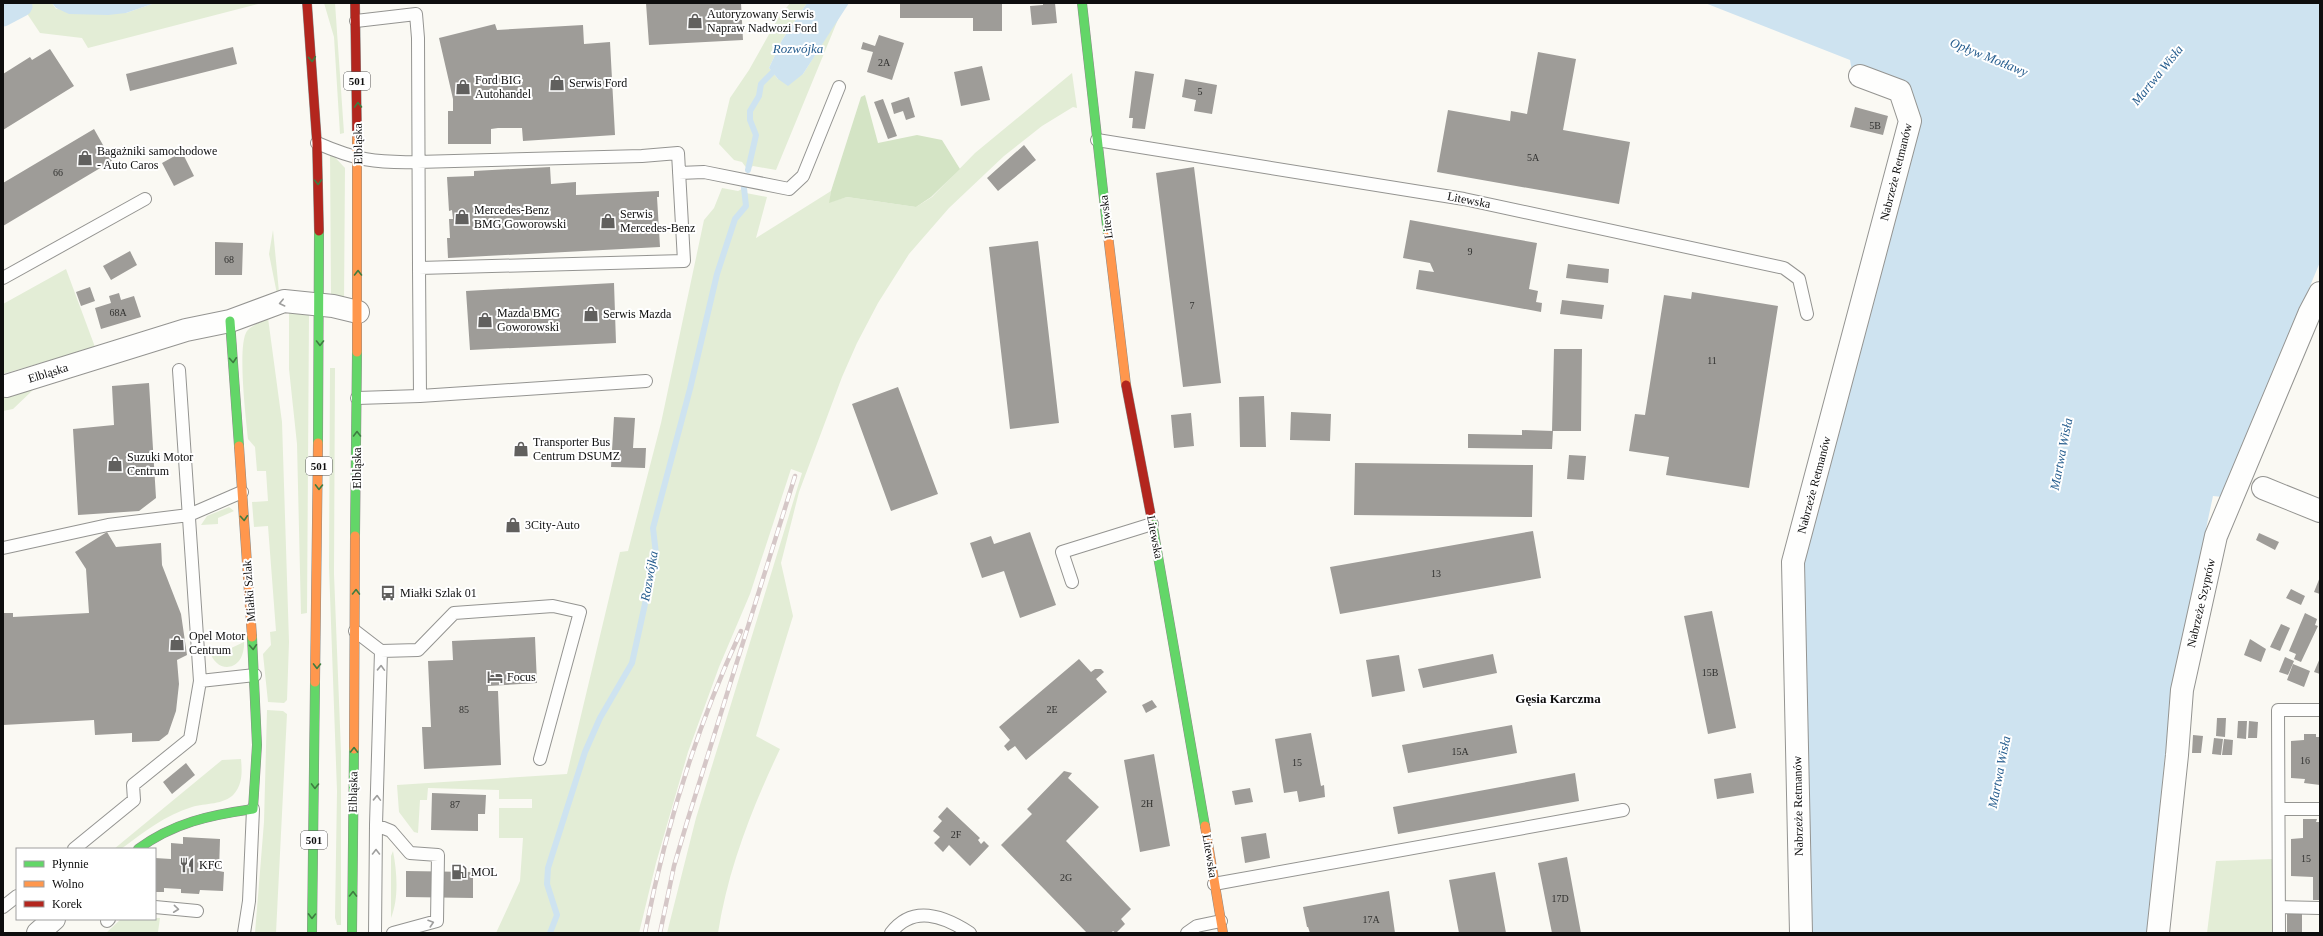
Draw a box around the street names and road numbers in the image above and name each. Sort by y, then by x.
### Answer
road number: 501 [344,72,370,90]
street label: Nabrzeże Retmanów [1877,121,1915,222]
street label: Elbląska [351,123,365,165]
street label: Litewska [1446,189,1493,211]
street label: Litewska [1096,194,1116,240]
street label: Elbląska [26,360,70,386]
street label: Nabrzeże Retmanów [1794,434,1834,535]
street label: Elbląska [350,447,364,489]
road number: 501 [306,457,332,475]
street label: Litewska [1144,514,1166,561]
street label: Nabrzeże Szyprów [2184,557,2218,649]
street label: Miałki Szlak [240,560,258,622]
street label: Nabrzeże Retmanów [1790,755,1806,856]
street label: Elbląska [346,771,360,813]
road number: 501 [301,831,327,849]
street label: Litewska [1200,833,1220,879]

